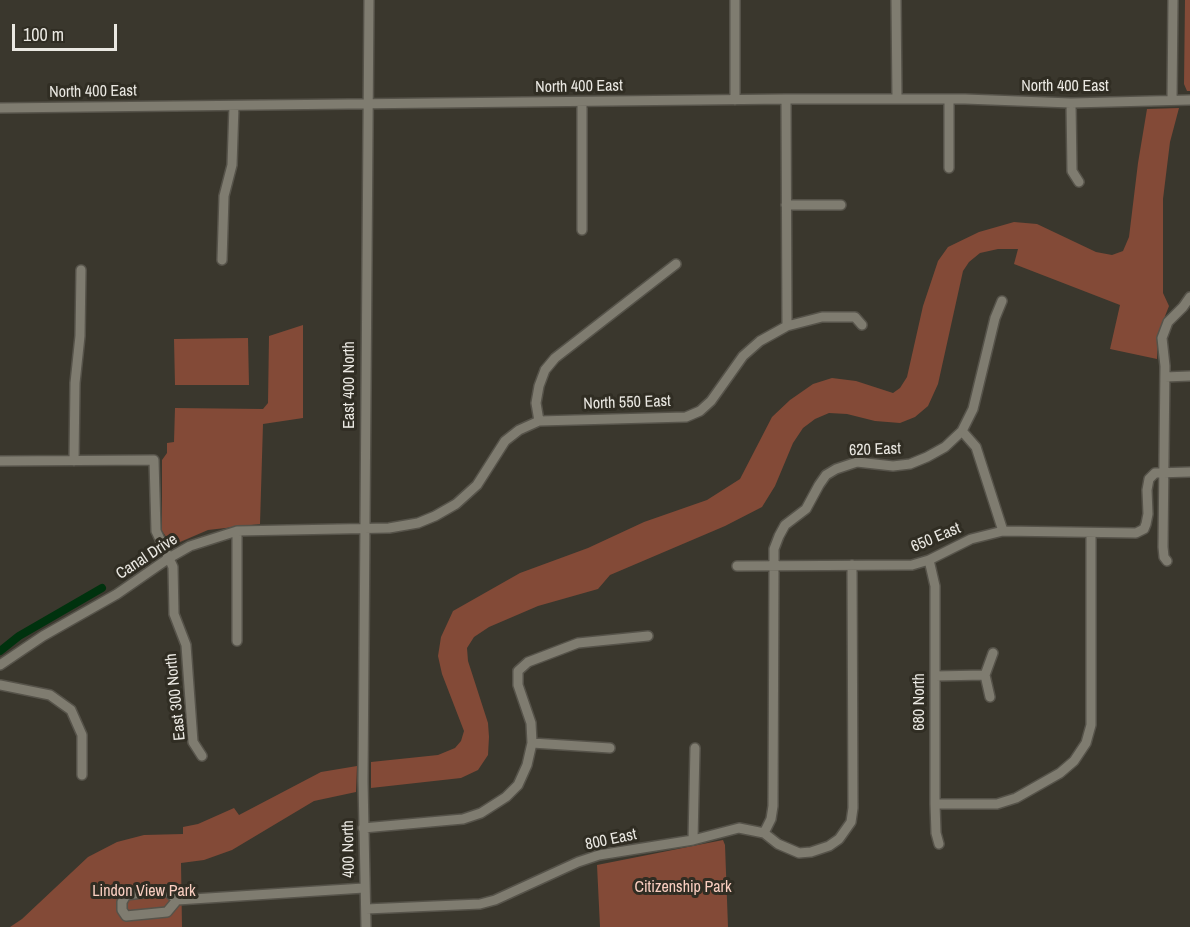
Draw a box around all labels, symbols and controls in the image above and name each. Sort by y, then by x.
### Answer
scale bar [15,12,120,50]
text: 100 m [23,22,64,47]
street label: North 400 East [535,77,623,97]
street label: North 400 East [1021,77,1109,97]
street label: North 400 East [49,82,137,102]
street label: East 400 North [340,341,360,429]
street label: North 550 East [583,392,671,414]
street label: 620 East [849,440,901,460]
street label: 650 East [908,519,964,557]
street label: Canal Drive [113,530,181,584]
street label: East 300 North [162,652,190,742]
street label: 680 North [910,673,930,731]
street label: 400 North [339,820,359,878]
street label: 800 East [584,825,638,855]
park label: Citizenship Park [635,878,731,898]
park label: Lindon View Park [92,882,196,902]

